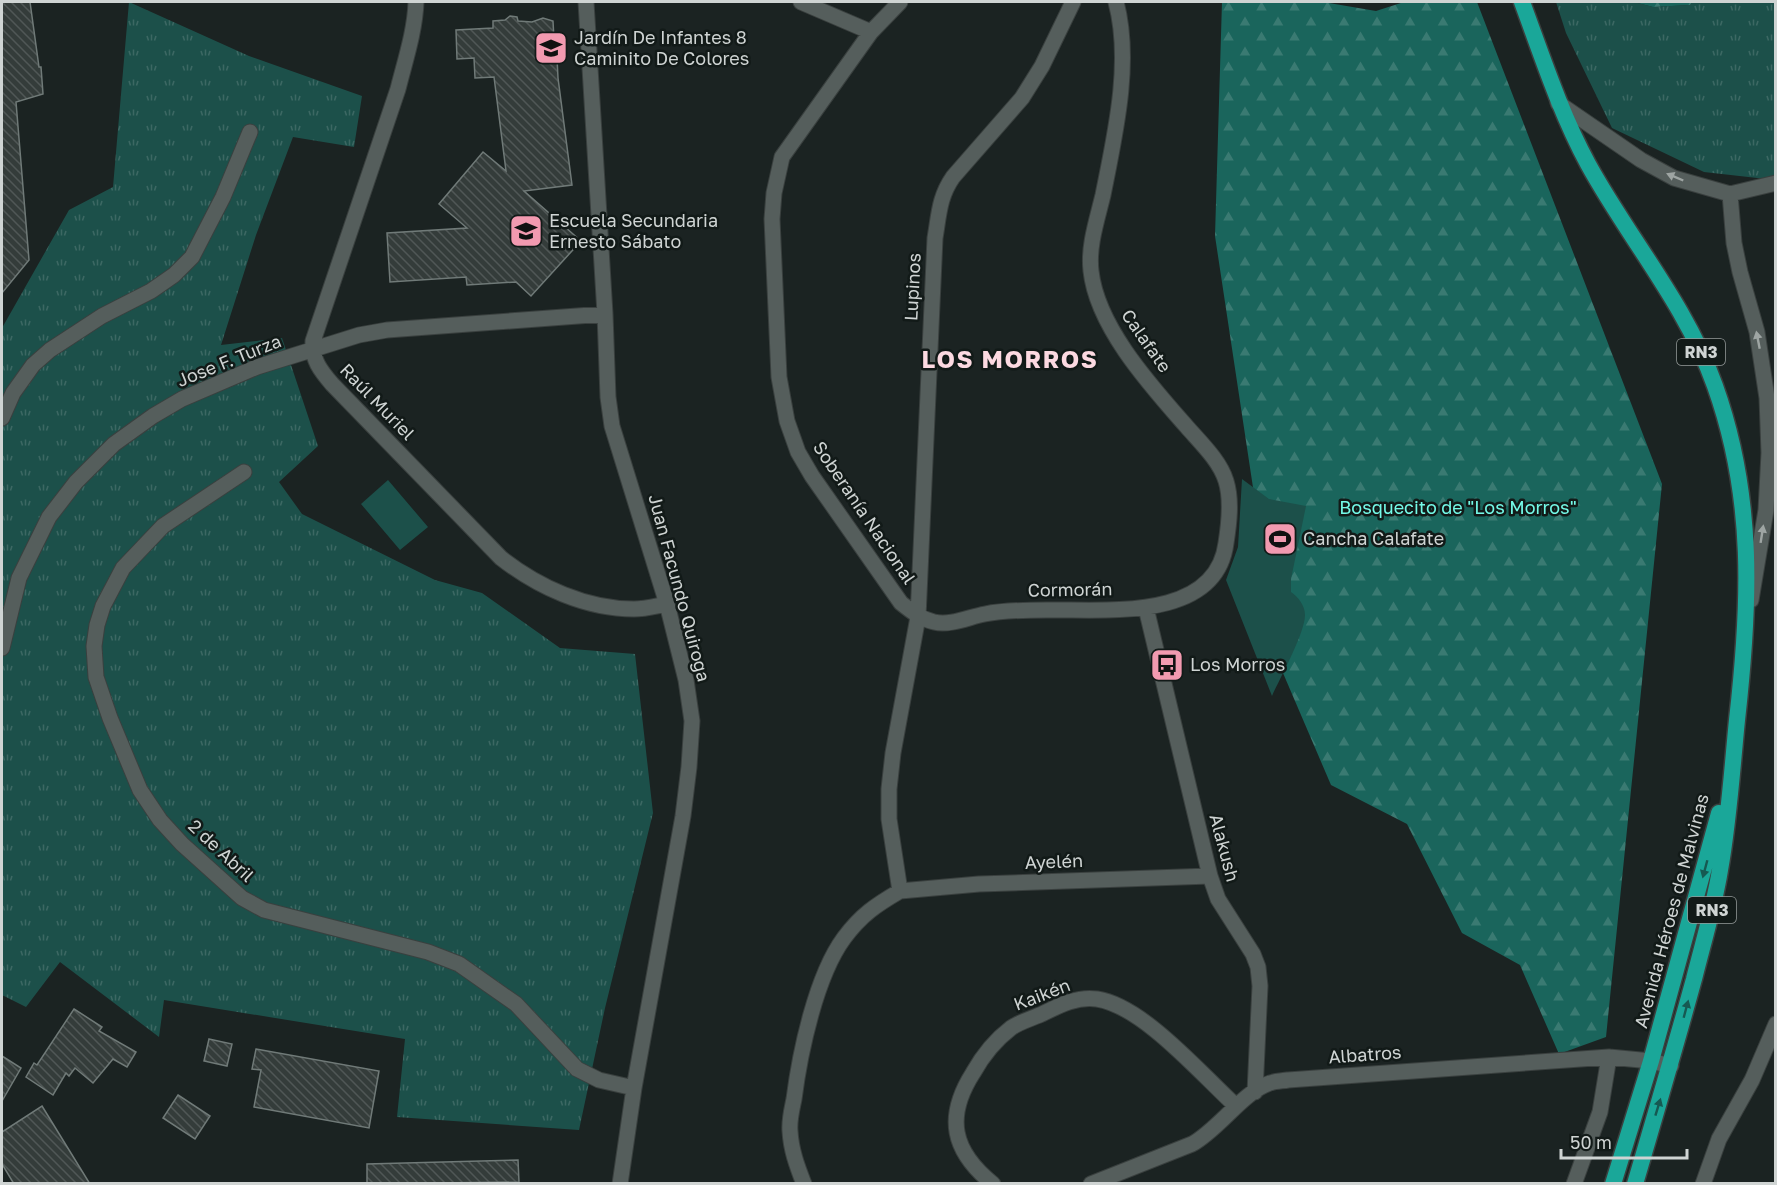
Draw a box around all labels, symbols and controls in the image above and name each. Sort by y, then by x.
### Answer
place label: Jardín De Infantes 8 Caminito De Colores [574,26,749,69]
school or university icon: Jardín De Infantes 8 Caminito De Colores [533,30,569,66]
one-way arrow [1665,172,1683,182]
place label: Escuela Secundaria Ernesto Sábato [549,209,718,252]
school or university icon: Escuela Secundaria Ernesto Sábato [508,213,544,249]
street label: Lupinos [899,252,925,322]
street label: Calafate [1117,305,1177,376]
street label: Jose F. Turza [173,329,284,391]
one-way arrow [1753,331,1762,350]
road number: RN3 [1677,339,1725,365]
district label: LOS MORROS [922,344,1098,373]
street label: Raúl Muriel [336,358,420,444]
street label: Soberanía Nacional [809,437,921,588]
street label: Juan Facundo Quiroga [644,492,716,684]
park label: Bosquecito de "Los Morros" [1339,496,1577,518]
sports icon: Cancha Calafate [1262,521,1298,557]
one-way arrow [1758,524,1767,543]
place label: Cancha Calafate [1303,527,1444,549]
street label: Cormorán [1027,577,1113,601]
bus stop icon: Los Morros [1149,647,1185,683]
place label: Los Morros [1190,653,1285,675]
street label: Avenida Héroes de Malvinas [1629,791,1713,1030]
street label: Alakush [1205,811,1245,884]
street label: 2 de Abril [184,814,259,886]
street label: Ayelén [1024,849,1083,873]
one-way arrow [1699,860,1709,878]
road number: RN3 [1688,897,1736,923]
street label: Kaikén [1010,973,1073,1015]
one-way arrow [1681,1000,1691,1019]
street label: Albatros [1328,1040,1402,1068]
one-way arrow [1654,1098,1663,1116]
scale bar [1561,1122,1687,1160]
text: 50 m [1570,1131,1612,1153]

